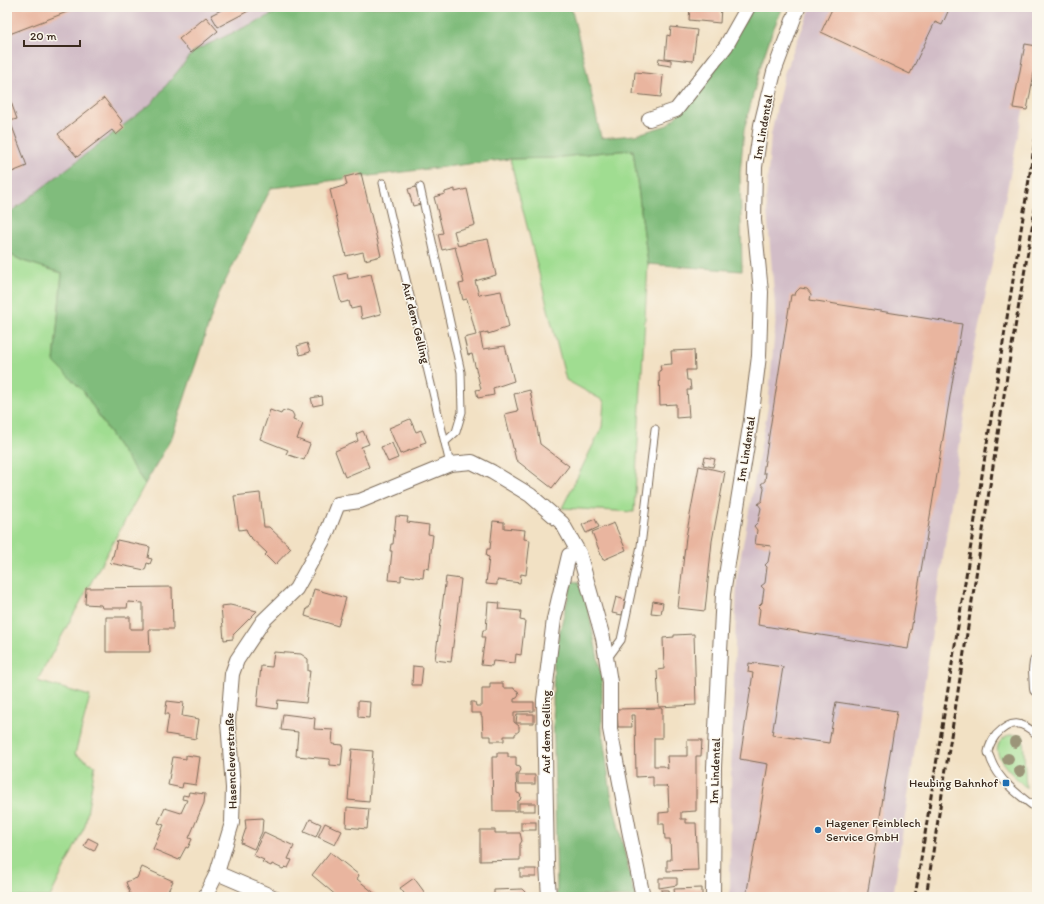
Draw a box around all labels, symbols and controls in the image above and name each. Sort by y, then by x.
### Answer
scale bar [24,22,80,48]
text: 20 m [30,29,57,43]
street label: Im Lindental [750,93,776,161]
street label: Auf dem Gelling [399,281,433,366]
street label: Im Lindental [734,415,758,483]
street label: Auf dem Gelling [539,690,553,774]
street label: Hasencleverstraße [222,712,240,809]
street label: Im Lindental [707,737,723,804]
place label: Heubing Bahnhof [909,776,998,790]
marker: Heubing Bahnhof [1001,778,1011,788]
place label: Hagener Feinblech Service GmbH [826,816,921,844]
marker: Hagener Feinblech Service GmbH [813,825,823,835]

